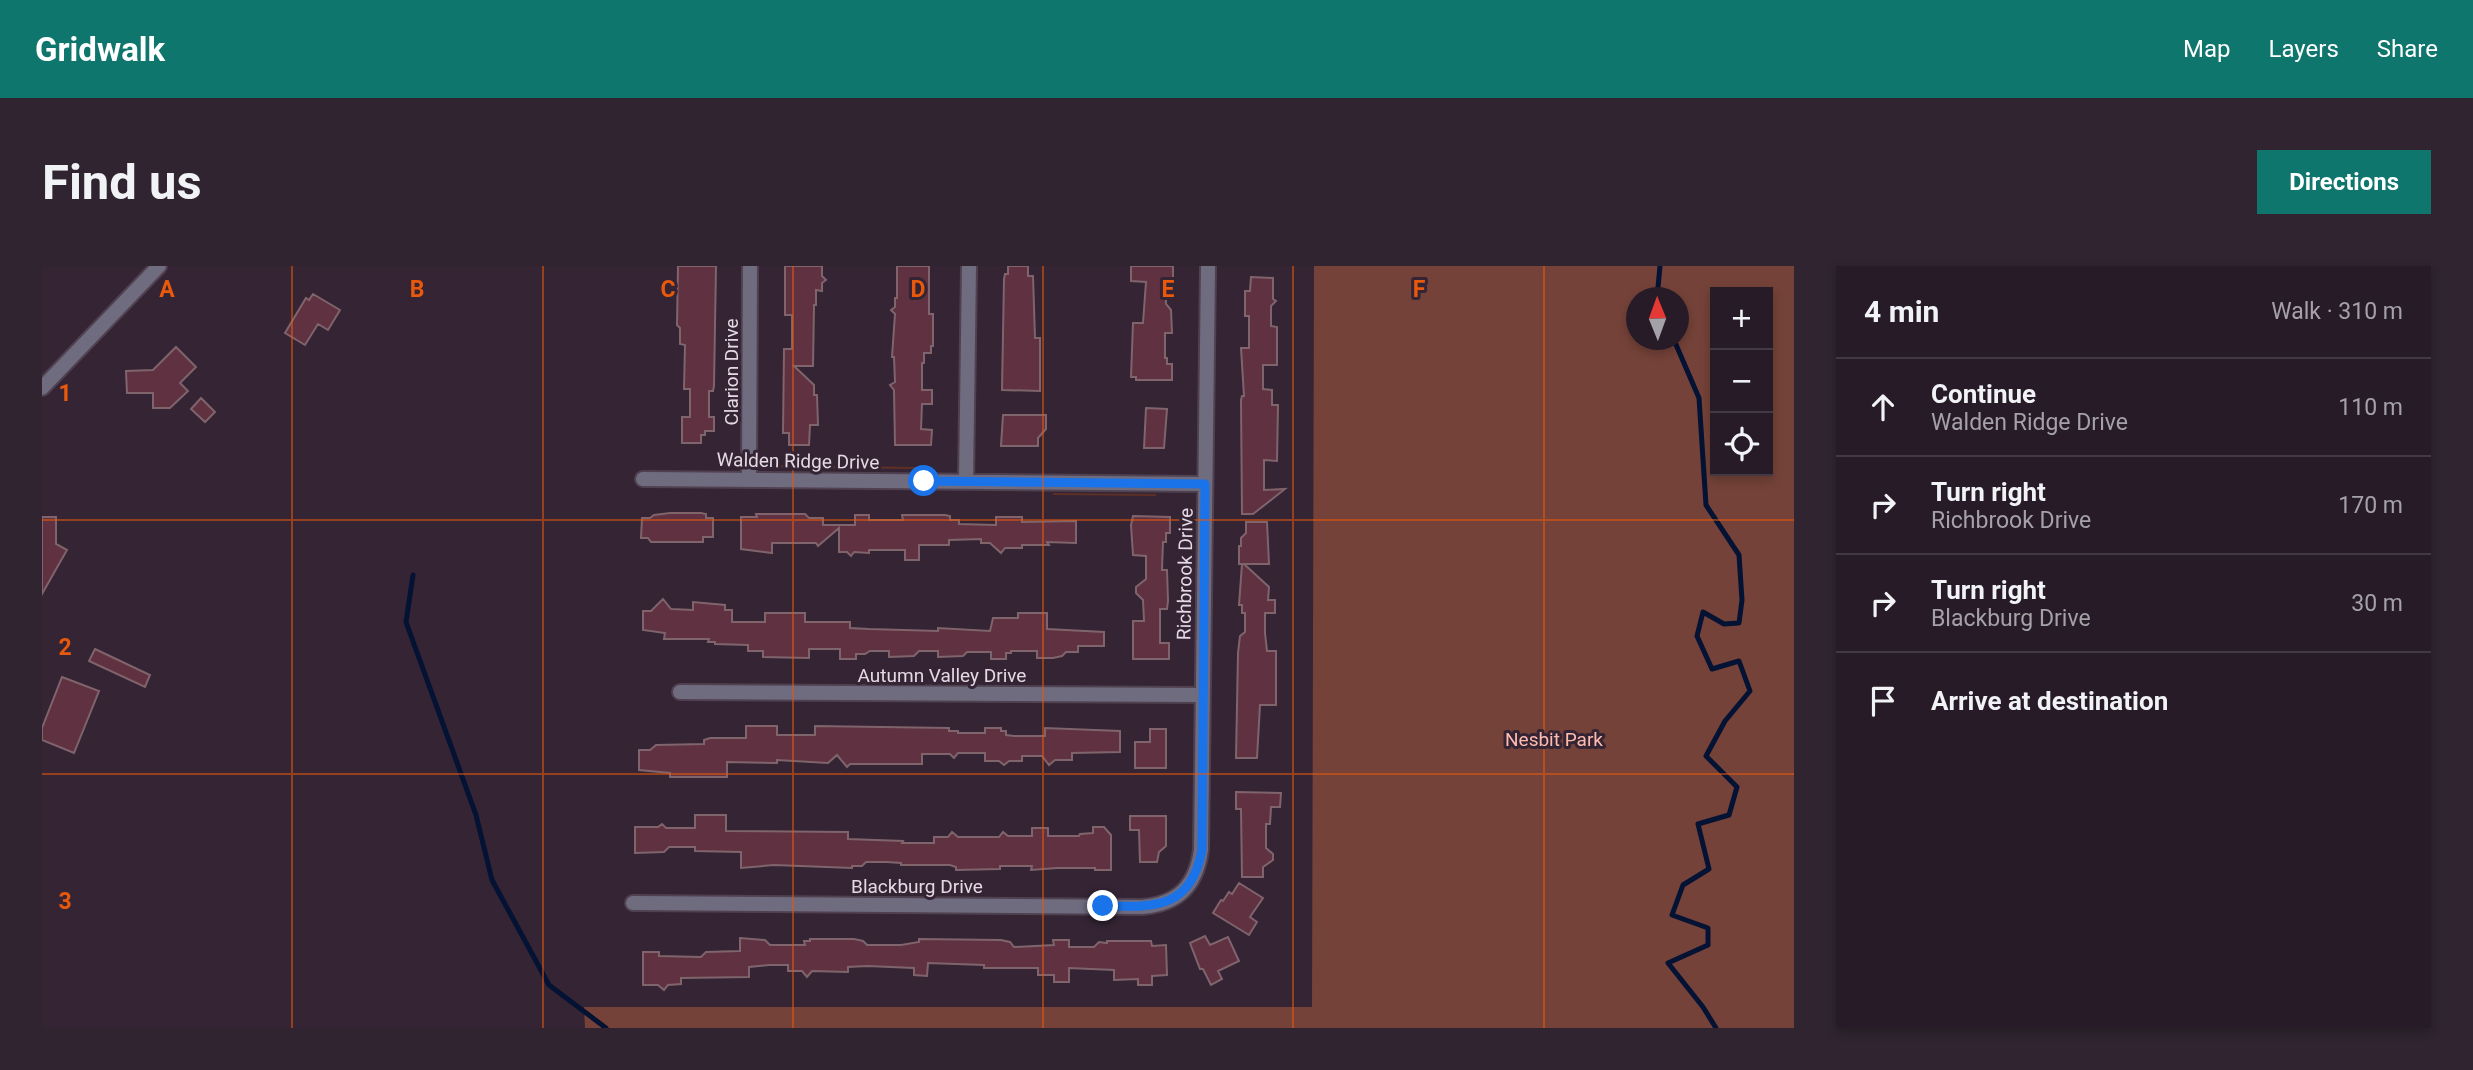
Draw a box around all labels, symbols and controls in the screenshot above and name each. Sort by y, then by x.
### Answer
text: Gridwalk [35,30,165,69]
text: Map [2183,35,2231,63]
text: Layers [2269,35,2339,63]
text: Share [2377,35,2438,63]
button: Directions [2257,150,2431,214]
text: Find us [42,154,202,211]
text: A [159,276,175,303]
text: B [410,276,424,303]
text: C [660,276,676,303]
text: D [911,276,925,303]
text: E [1162,276,1175,303]
text: F [1413,276,1426,303]
north arrow [1626,287,1689,350]
map controls [1710,287,1773,476]
button: + [1710,287,1773,350]
text: 4 min [1864,294,1939,329]
text: Walk · 310 m [2271,298,2403,325]
street label: Clarion Drive [720,318,743,426]
button: − [1710,350,1773,413]
text: Continue [1931,379,2036,409]
text: 1 [58,380,72,407]
icon: ahead [1864,388,1902,426]
text: 110 m [2338,394,2403,421]
text: Walden Ridge Drive [1931,409,2128,436]
button: locate [1710,413,1773,476]
street label: Walden Ridge Drive [716,448,880,474]
route start [908,465,939,496]
text: Turn right [1931,477,2046,507]
icon: right [1864,486,1902,524]
text: 170 m [2338,492,2403,519]
text: Richbrook Drive [1931,507,2091,534]
street label: Richbrook Drive [1172,508,1198,640]
text: Turn right [1931,575,2046,605]
icon: right [1864,584,1902,622]
text: 30 m [2351,590,2403,617]
text: Blackburg Drive [1931,605,2091,632]
text: 2 [58,634,72,661]
street label: Autumn Valley Drive [858,664,1026,687]
icon: arrive [1864,682,1902,720]
text: Arrive at destination [1931,686,2168,716]
park label: Nesbit Park [1505,728,1603,751]
street label: Blackburg Drive [851,875,983,898]
text: 3 [58,888,72,915]
route end [1087,890,1118,921]

